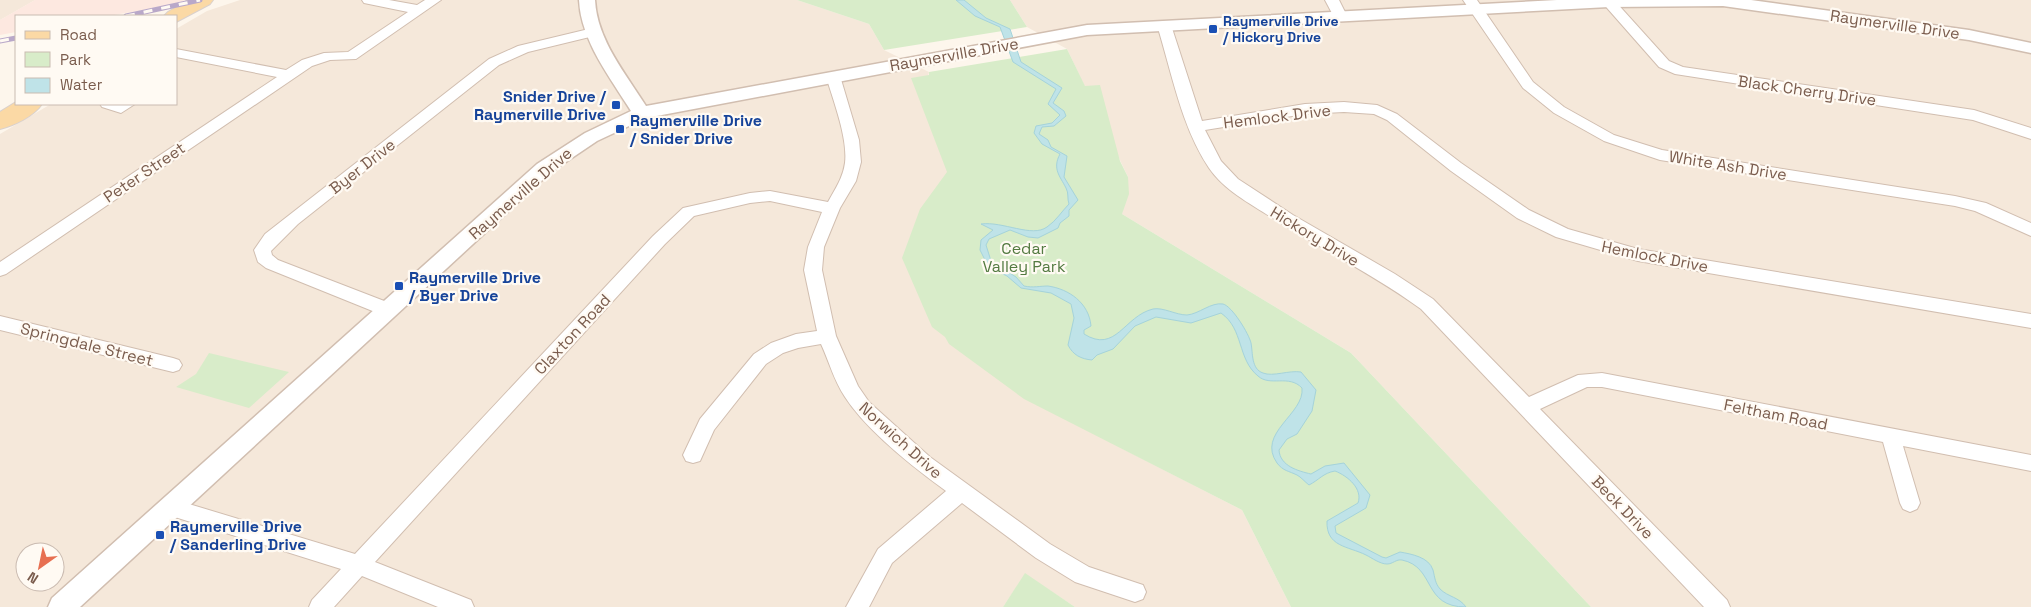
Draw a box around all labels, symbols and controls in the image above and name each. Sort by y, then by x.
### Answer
street label: Raymerville Drive [1829,5,1961,44]
place label: Raymerville Drive / Hickory Drive [1222,12,1339,46]
legend [15,15,178,105]
marker: Raymerville Drive / Hickory Drive [1207,23,1219,35]
text: Road [60,25,97,44]
street label: Raymerville Drive [888,33,1020,76]
text: Park [60,50,91,69]
street label: Black Cherry Drive [1736,70,1878,111]
text: Water [60,75,103,94]
place label: Snider Drive / Raymerville Drive [474,86,607,125]
marker: Snider Drive / Raymerville Drive [610,99,622,111]
street label: Hemlock Drive [1222,99,1332,134]
place label: Raymerville Drive / Snider Drive [629,110,762,149]
marker: Raymerville Drive / Snider Drive [614,123,626,135]
street label: Byer Drive [325,134,400,199]
street label: Peter Street [99,137,189,207]
street label: Raymerville Drive [464,143,576,244]
street label: White Ash Drive [1668,146,1788,185]
street label: Hickory Drive [1266,202,1363,271]
street label: Hemlock Drive [1600,236,1710,277]
park label: Cedar Valley Park [982,238,1066,277]
place label: Raymerville Drive / Byer Drive [408,267,541,306]
marker: Raymerville Drive / Byer Drive [393,280,405,292]
street label: Claxton Road [530,289,615,379]
street label: Springdale Street [18,318,155,371]
street label: Feltham Road [1722,394,1830,435]
street label: Norwich Drive [855,397,947,483]
street label: Beck Drive [1587,471,1658,544]
place label: Raymerville Drive / Sanderling Drive [169,516,307,555]
marker: Raymerville Drive / Sanderling Drive [154,529,166,541]
north arrow [15,542,65,592]
text: N [24,568,42,588]

